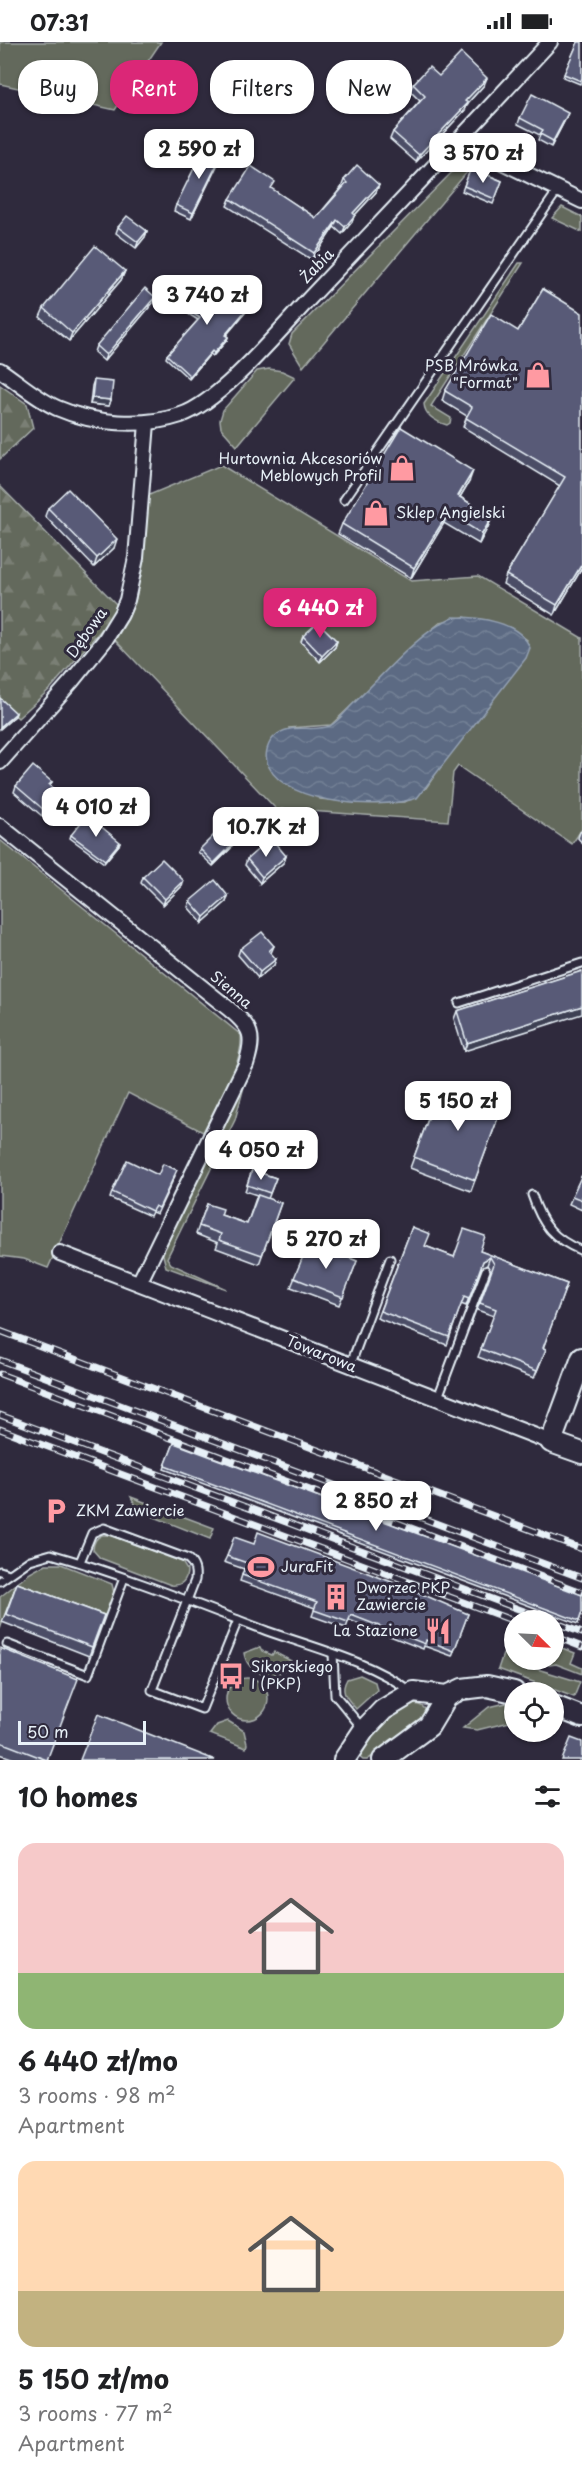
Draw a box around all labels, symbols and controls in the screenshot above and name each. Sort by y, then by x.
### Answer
text: 07:31 [30,5,89,38]
chip: Buy [18,60,98,114]
chip: Rent [110,60,198,114]
chip: Filters [210,60,314,114]
chip: New [326,60,412,114]
pin: 2 590 zł [137,129,261,180]
text: 2 590 zł [158,133,240,163]
pin: 3 570 zł [421,133,545,184]
text: 3 570 zł [443,137,523,167]
street label: Żabia [293,242,339,288]
pin: 3 740 zł [145,275,269,326]
text: 3 740 zł [166,279,248,309]
place label: PSB Mrówka "Format" [425,353,519,393]
shop icon: PSB Mrówka "Format" [523,360,553,390]
place label: Hurtownia Akcesoriów Meblowych Profil [219,446,382,486]
shop icon: Hurtownia Akcesoriów Meblowych Profil [387,453,417,483]
shop icon: Sklep Angielski [361,498,391,528]
place label: Sklep Angielski [396,500,505,523]
pin: 6 440 zł [258,588,382,639]
text: 6 440 zł [277,592,363,622]
street label: Dębowa [60,602,112,662]
pin: 4 010 zł [34,787,158,838]
text: 4 010 zł [56,791,136,821]
pin: 10.7K zł [204,807,328,858]
text: 10.7K zł [227,811,305,841]
street label: Sienna [206,964,258,1014]
pin: 5 150 zł [396,1081,520,1132]
text: 5 150 zł [419,1085,497,1115]
pin: 4 050 zł [199,1130,323,1181]
text: 4 050 zł [219,1134,303,1164]
pin: 5 270 zł [264,1219,388,1270]
text: 5 270 zł [286,1223,366,1253]
street label: Towarowa [283,1328,361,1378]
pin: 2 850 zł [314,1481,438,1532]
text: 2 850 zł [335,1485,417,1515]
parking icon: ZKM Zawiercie [41,1496,71,1526]
place label: ZKM Zawiercie [76,1498,185,1521]
sports icon: JuraFit [246,1552,276,1582]
place label: JuraFit [281,1554,333,1577]
place label: Dworzec PKP Zawiercie [356,1575,451,1615]
building icon: Dworzec PKP Zawiercie [321,1582,351,1612]
north arrow [504,1610,564,1670]
map controls [504,1610,564,1742]
restaurant icon: La Stazione [423,1616,453,1646]
place label: La Stazione [333,1618,418,1641]
place label: Sikorskiego I (PKP) [251,1654,333,1694]
bus stop icon: Sikorskiego I (PKP) [216,1661,246,1691]
button: locate [504,1682,564,1742]
scale bar [18,1718,146,1746]
text: 50 m [27,1719,68,1743]
text: 10 homes [18,1777,138,1816]
icon: filters [531,1780,564,1813]
icon: home [237,1882,345,1990]
text: 6 440 zł/mo [18,2041,178,2080]
text: 3 rooms · 98 m² [18,2080,176,2110]
text: Apartment [18,2110,125,2140]
icon: home [237,2200,345,2308]
text: 5 150 zł/mo [18,2359,169,2398]
text: 3 rooms · 77 m² [18,2398,173,2428]
text: Apartment [18,2428,125,2458]

